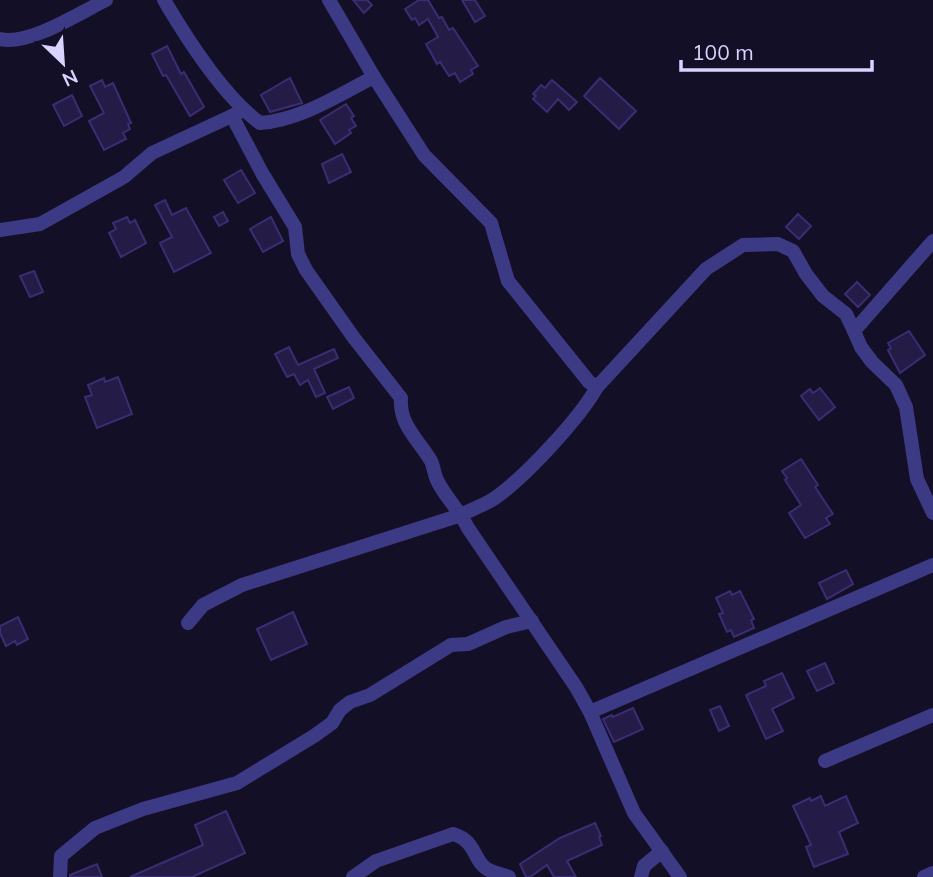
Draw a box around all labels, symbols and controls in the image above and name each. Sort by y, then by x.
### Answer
north arrow [28,28,98,98]
scale bar [681,28,872,72]
text: 100 m [692,39,754,65]
text: N [59,64,82,92]

